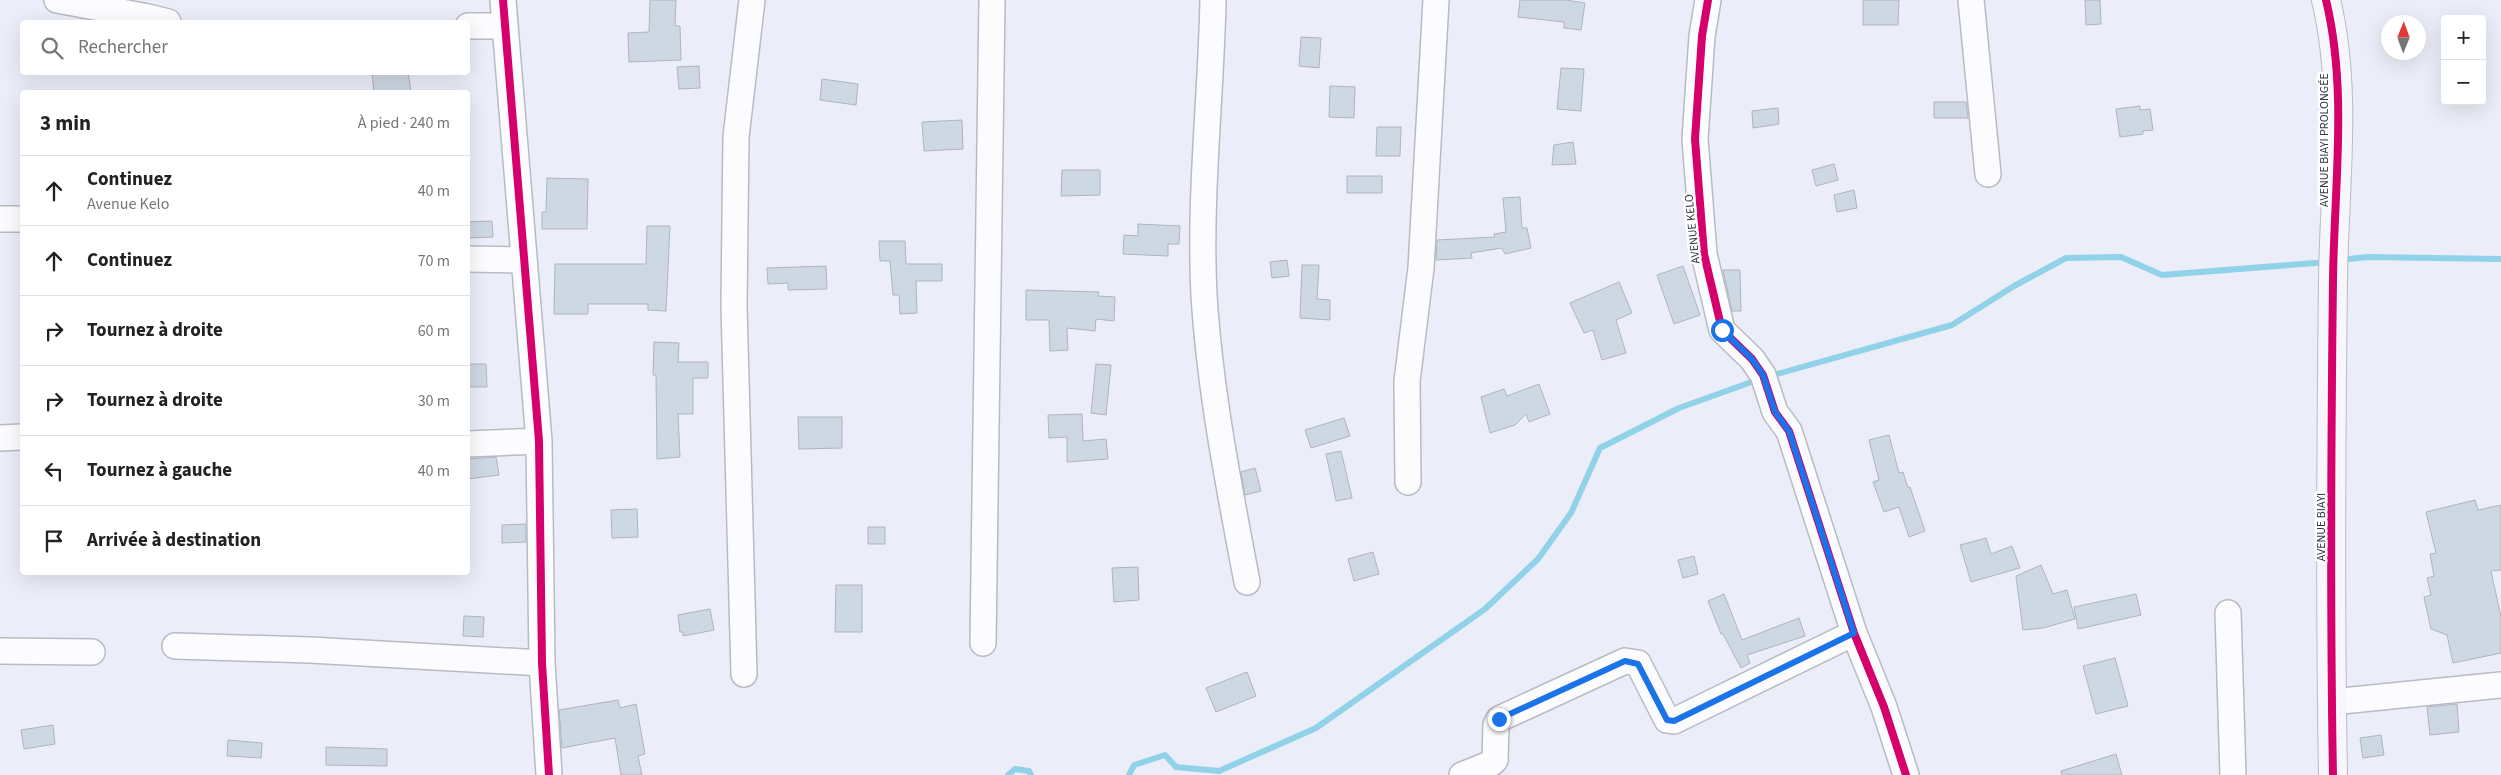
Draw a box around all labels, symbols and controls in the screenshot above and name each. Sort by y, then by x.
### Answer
north arrow [2381,15,2426,60]
map controls [2441,15,2486,105]
button: + [2441,15,2486,60]
search box [20,20,470,75]
icon: search [38,34,66,62]
text: Rechercher [78,34,168,61]
button: − [2441,60,2486,105]
street label: AVENUE BIAYI PROLONGÉE [2316,73,2333,207]
text: 3 min [40,108,91,138]
text: À pied · 240 m [358,112,450,134]
text: Continuez [87,166,172,193]
icon: ahead [40,177,68,205]
text: 40 m [418,180,450,202]
text: Avenue Kelo [87,193,169,215]
street label: AVENUE KELO [1680,193,1705,265]
icon: ahead [40,247,68,275]
text: Continuez [87,247,172,274]
text: 70 m [418,250,450,272]
icon: right [40,317,68,345]
text: Tournez à droite [87,317,223,344]
route start [1711,319,1734,342]
text: 60 m [418,320,450,342]
icon: right [40,387,68,415]
text: Tournez à droite [87,387,223,414]
text: 30 m [418,390,450,412]
icon: left [40,457,68,485]
text: Tournez à gauche [87,457,232,484]
text: 40 m [418,460,450,482]
street label: AVENUE BIAYI [2313,493,2330,561]
icon: arrive [40,527,68,555]
text: Arrivée à destination [87,527,261,554]
route end [1488,708,1511,731]

